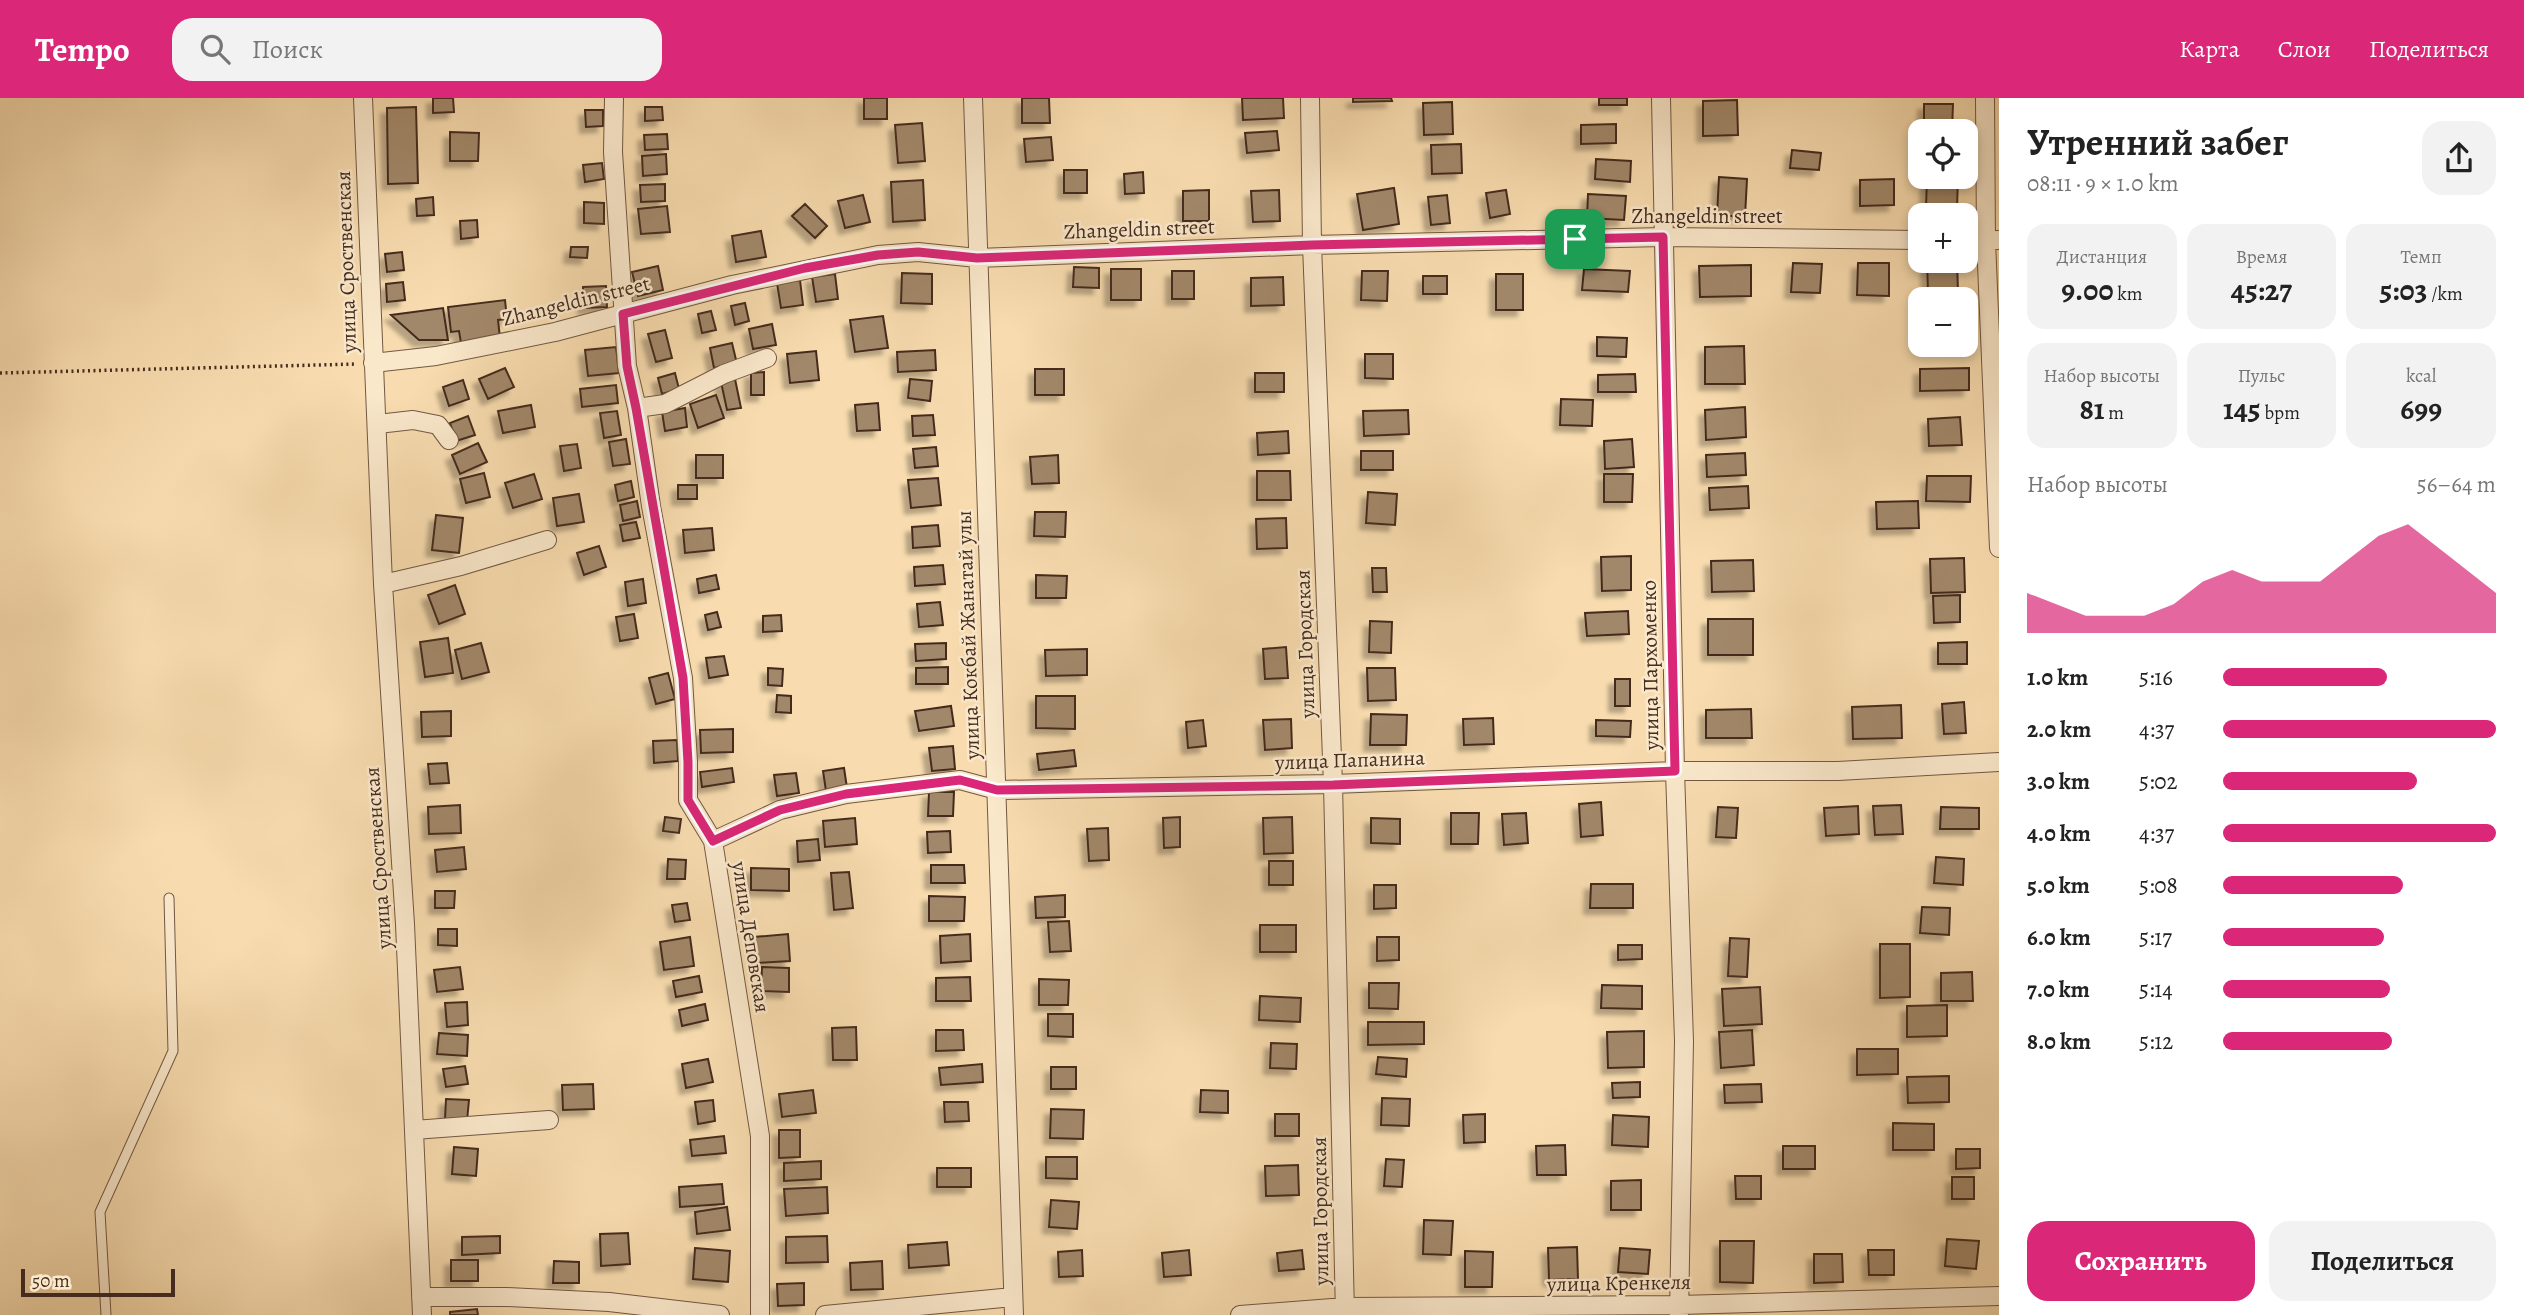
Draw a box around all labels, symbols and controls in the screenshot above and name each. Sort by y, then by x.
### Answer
search box [172,18,662,81]
text: Tempo [35,27,130,72]
icon: search [196,30,234,68]
text: Поиск [252,32,323,67]
text: Карта [2179,33,2240,65]
text: Слои [2278,33,2331,65]
text: Поделиться [2369,33,2489,65]
text: Утренний забег [2027,116,2288,168]
map controls [1908,119,1978,357]
button: locate [1908,119,1978,189]
button: share [2422,121,2496,195]
text: 08:11 · 9 × 1.0 km [2027,168,2179,199]
street label: улица Сроственская [329,170,363,355]
street label: Zhangeldin street [1631,202,1783,230]
button: + [1908,203,1978,273]
pin [1545,209,1605,269]
street label: Zhangeldin street [1063,212,1215,246]
icon: arrive [1556,220,1594,258]
text: Дистанция [2057,244,2147,270]
text: Время [2236,244,2287,270]
text: Темп [2400,244,2442,270]
street label: Zhangeldin street [499,269,653,333]
text: 9.00 [2061,270,2113,310]
text: 45:27 [2231,270,2292,310]
text: 5:03 [2380,270,2428,310]
text: km [2113,281,2143,307]
text: /km [2428,281,2463,307]
button: − [1908,287,1978,357]
text: Набор высоты [2044,363,2160,389]
text: Пульс [2238,363,2285,389]
text: kcal [2406,363,2436,389]
text: 81 [2079,389,2105,429]
text: 145 [2223,389,2261,429]
text: 699 [2400,389,2442,429]
text: m [2105,400,2124,426]
text: bpm [2261,400,2300,426]
text: Набор высоты [2027,469,2168,500]
text: 56–64 m [2417,469,2496,500]
street label: улица Кокбай Жанатай улы [950,510,986,761]
street label: улица Городская [1288,569,1322,720]
street label: улица Пархоменко [1635,580,1665,751]
text: 1.0 km [2027,662,2088,693]
text: 5:16 [2139,662,2173,693]
text: 2.0 km [2027,714,2091,745]
text: 4:37 [2139,714,2174,745]
street label: улица Папанина [1274,743,1426,777]
street label: улица Сроственская [358,766,398,951]
text: 3.0 km [2027,766,2090,797]
text: 5:02 [2139,766,2178,797]
text: 4.0 km [2027,818,2091,849]
text: 4:37 [2139,818,2174,849]
street label: улица Деповская [725,858,777,1015]
text: 5.0 km [2027,870,2090,901]
text: 5:08 [2139,870,2178,901]
text: 6.0 km [2027,922,2091,953]
text: 5:17 [2139,922,2172,953]
text: 7.0 km [2027,974,2090,1005]
text: 5:14 [2139,974,2173,1005]
text: 8.0 km [2027,1026,2091,1057]
text: 5:12 [2139,1026,2173,1057]
street label: улица Городская [1305,1136,1335,1287]
button: Сохранить [2027,1221,2255,1301]
button: Поделиться [2269,1221,2496,1301]
scale bar [21,1266,175,1298]
text: 50 m [32,1268,70,1294]
street label: улица Кренкеля [1546,1268,1691,1298]

